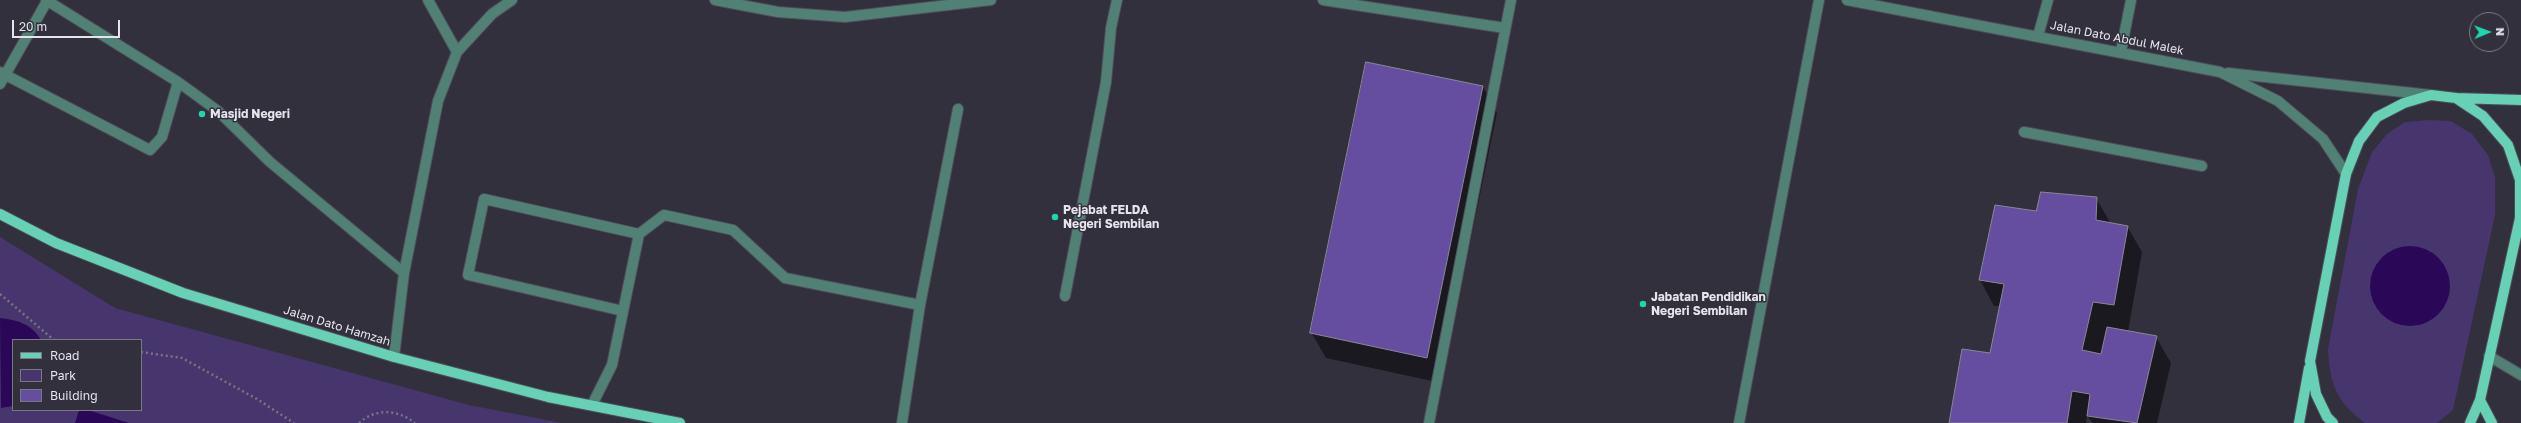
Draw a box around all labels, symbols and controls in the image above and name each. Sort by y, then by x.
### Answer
scale bar [14,12,122,38]
north arrow [2469,12,2509,52]
street label: Jalan Dato Abdul Malek [2049,18,2185,58]
text: 20 m [19,19,47,34]
text: N [2494,27,2507,36]
place label: Masjid Negeri [210,107,290,121]
marker: Masjid Negeri [197,109,207,119]
place label: Pejabat FELDA Negeri Sembilan [1063,203,1159,231]
marker: Pejabat FELDA Negeri Sembilan [1050,212,1060,222]
place label: Jabatan Pendidikan Negeri Sembilan [1651,290,1766,318]
marker: Jabatan Pendidikan Negeri Sembilan [1638,299,1648,309]
street label: Jalan Dato Hamzah [282,303,392,349]
legend [12,339,142,411]
text: Road [50,348,79,363]
text: Park [50,368,76,383]
text: Building [50,388,98,403]

